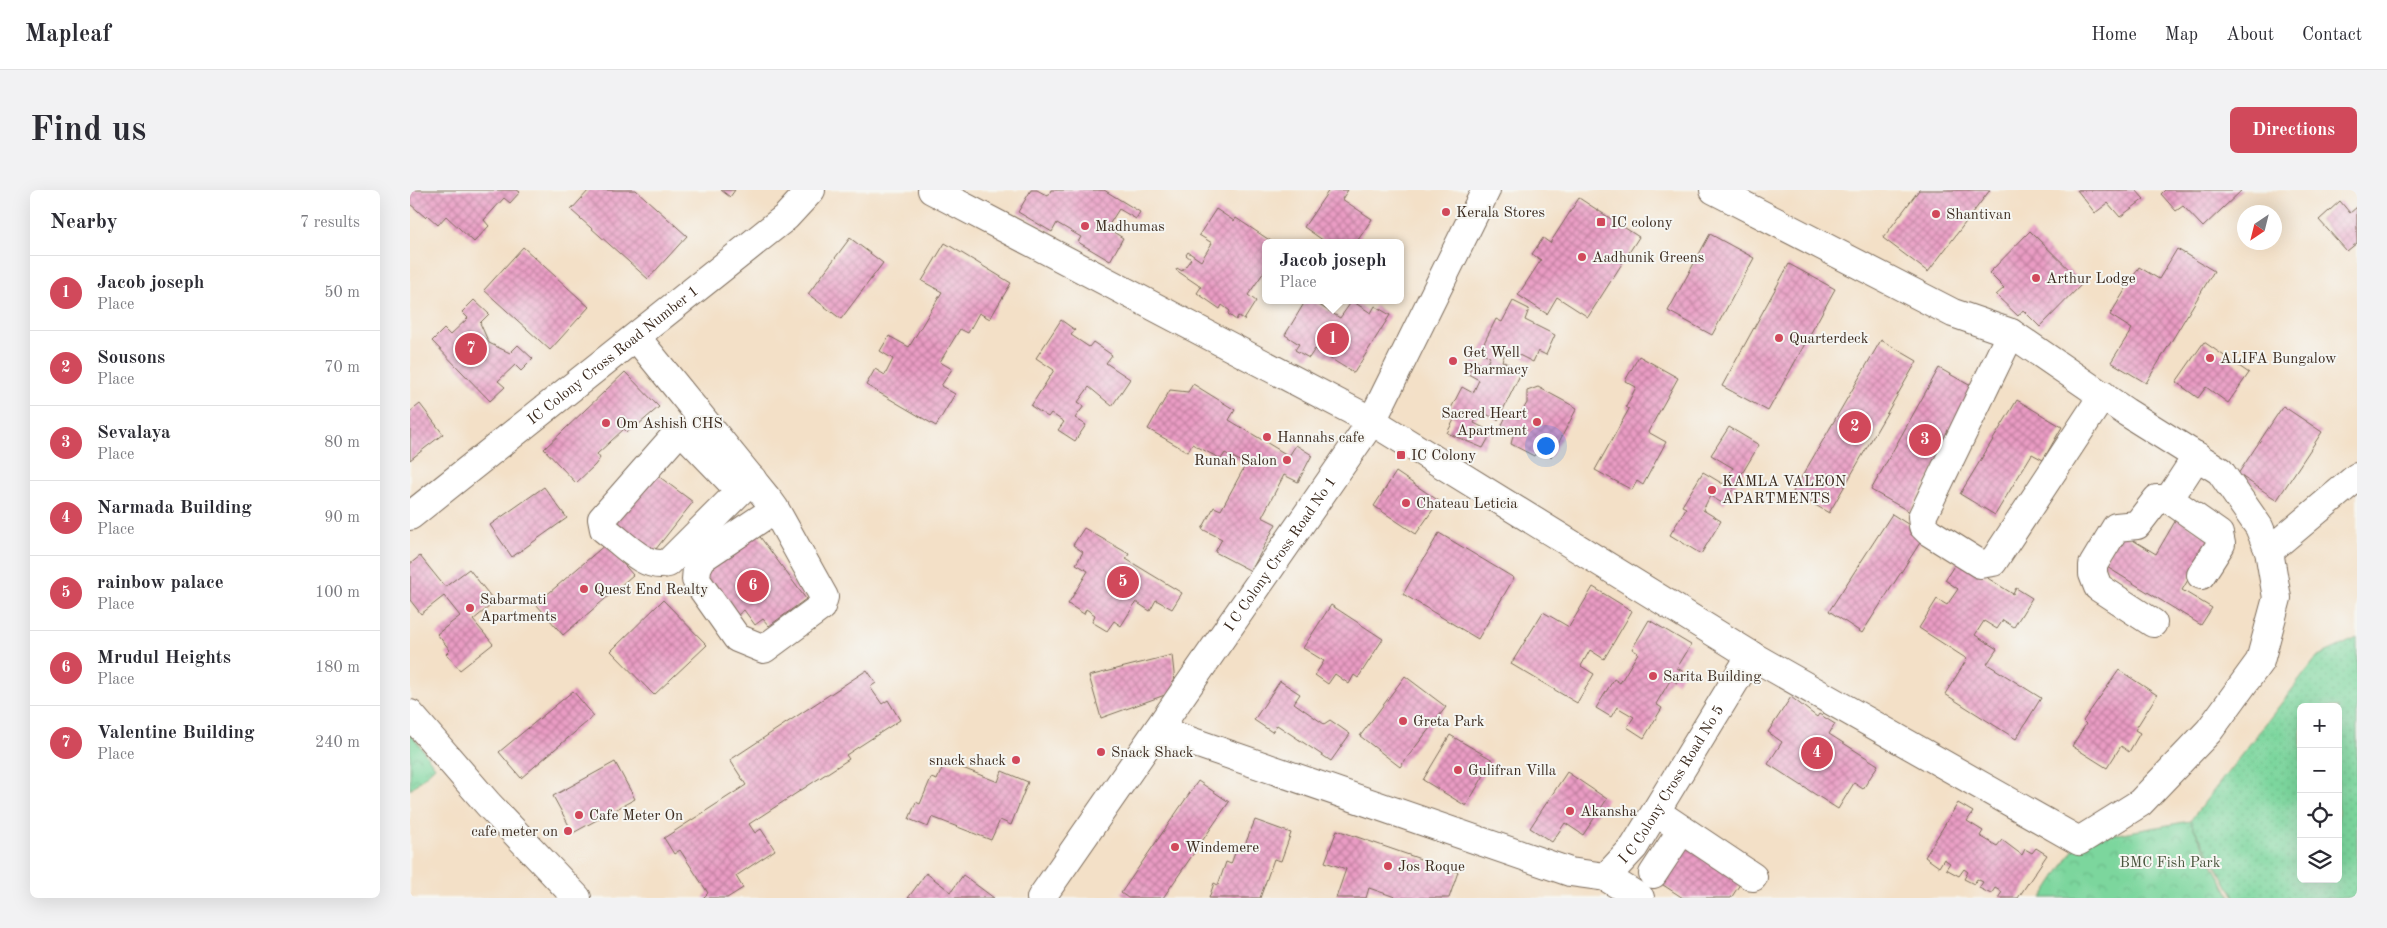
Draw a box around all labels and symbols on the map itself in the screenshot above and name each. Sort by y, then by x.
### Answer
north arrow [2237,205,2282,250]
marker: Kerala Stores [1440,206,1452,218]
place label: Kerala Stores [1456,206,1545,221]
marker: Shantivan [1930,208,1942,220]
place label: Shantivan [1946,208,2011,223]
marker: IC colony [1595,216,1607,228]
place label: IC colony [1611,216,1673,231]
marker: Madhumas [1079,220,1091,232]
place label: Madhumas [1095,220,1165,235]
marker: Aadhunik Greens [1576,251,1588,263]
place label: Aadhunik Greens [1592,251,1704,266]
marker: Arthur Lodge [2030,272,2042,284]
place label: Arthur Lodge [2046,272,2136,287]
street label: IC Colony Cross Road Number 1 [526,284,702,428]
pin: 1 [1317,320,1349,358]
pin: 7 [455,330,487,368]
marker: Quarterdeck [1773,332,1785,344]
place label: Quarterdeck [1789,332,1869,347]
place label: Get Well Pharmacy [1463,346,1529,378]
marker: ALIFA Bungalow [2204,352,2216,364]
place label: ALIFA Bungalow [2220,352,2337,367]
marker: Get Well Pharmacy [1447,355,1459,367]
place label: Sacred Heart Apartment [1441,407,1527,439]
pin: 2 [1839,408,1871,446]
marker: Sacred Heart Apartment [1531,416,1543,428]
marker: Om Ashish CHS [600,417,612,429]
place label: Om Ashish CHS [616,417,723,432]
pin: 3 [1909,421,1941,459]
marker: Hannahs cafe [1261,431,1273,443]
place label: Hannahs cafe [1277,431,1365,446]
your location [1533,433,1559,459]
marker: IC Colony [1395,449,1407,461]
place label: IC Colony [1411,449,1476,464]
place label: Runah Salon [1194,454,1277,469]
marker: Runah Salon [1281,454,1293,466]
street label: I C Colony Cross Road No 1 [1222,475,1340,635]
place label: KAMLA VALEON APARTMENTS [1722,475,1847,507]
marker: KAMLA VALEON APARTMENTS [1706,484,1718,496]
marker: Chateau Leticia [1400,497,1412,509]
place label: Chateau Leticia [1416,497,1518,512]
pin: 5 [1107,563,1139,601]
pin: 6 [737,567,769,605]
marker: Quest End Realty [578,583,590,595]
place label: Quest End Realty [594,583,708,598]
place label: Sabarmati Apartments [480,593,557,625]
marker: Sabarmati Apartments [464,602,476,614]
marker: Sarita Building [1647,670,1659,682]
place label: Sarita Building [1663,670,1761,685]
street label: I C Colony Cross Road No 5 [1616,703,1728,867]
marker: Greta Park [1397,715,1409,727]
place label: Greta Park [1413,715,1485,730]
pin: 4 [1801,734,1833,772]
marker: Snack Shack [1095,746,1107,758]
place label: Snack Shack [1111,746,1194,761]
place label: snack shack [929,754,1006,769]
marker: snack shack [1010,754,1022,766]
marker: Gulifran Villa [1452,764,1464,776]
place label: Gulifran Villa [1468,764,1557,779]
marker: Akansha [1564,805,1576,817]
place label: Akansha [1580,805,1637,820]
marker: Cafe Meter On [573,809,585,821]
place label: Cafe Meter On [589,809,683,824]
place label: cafe meter on [471,825,558,840]
marker: cafe meter on [562,825,574,837]
marker: Windemere [1169,841,1181,853]
place label: Windemere [1185,841,1259,856]
park label: BMC Fish Park [2119,856,2221,871]
marker: Jos Roque [1382,860,1394,872]
place label: Jos Roque [1398,860,1465,875]

